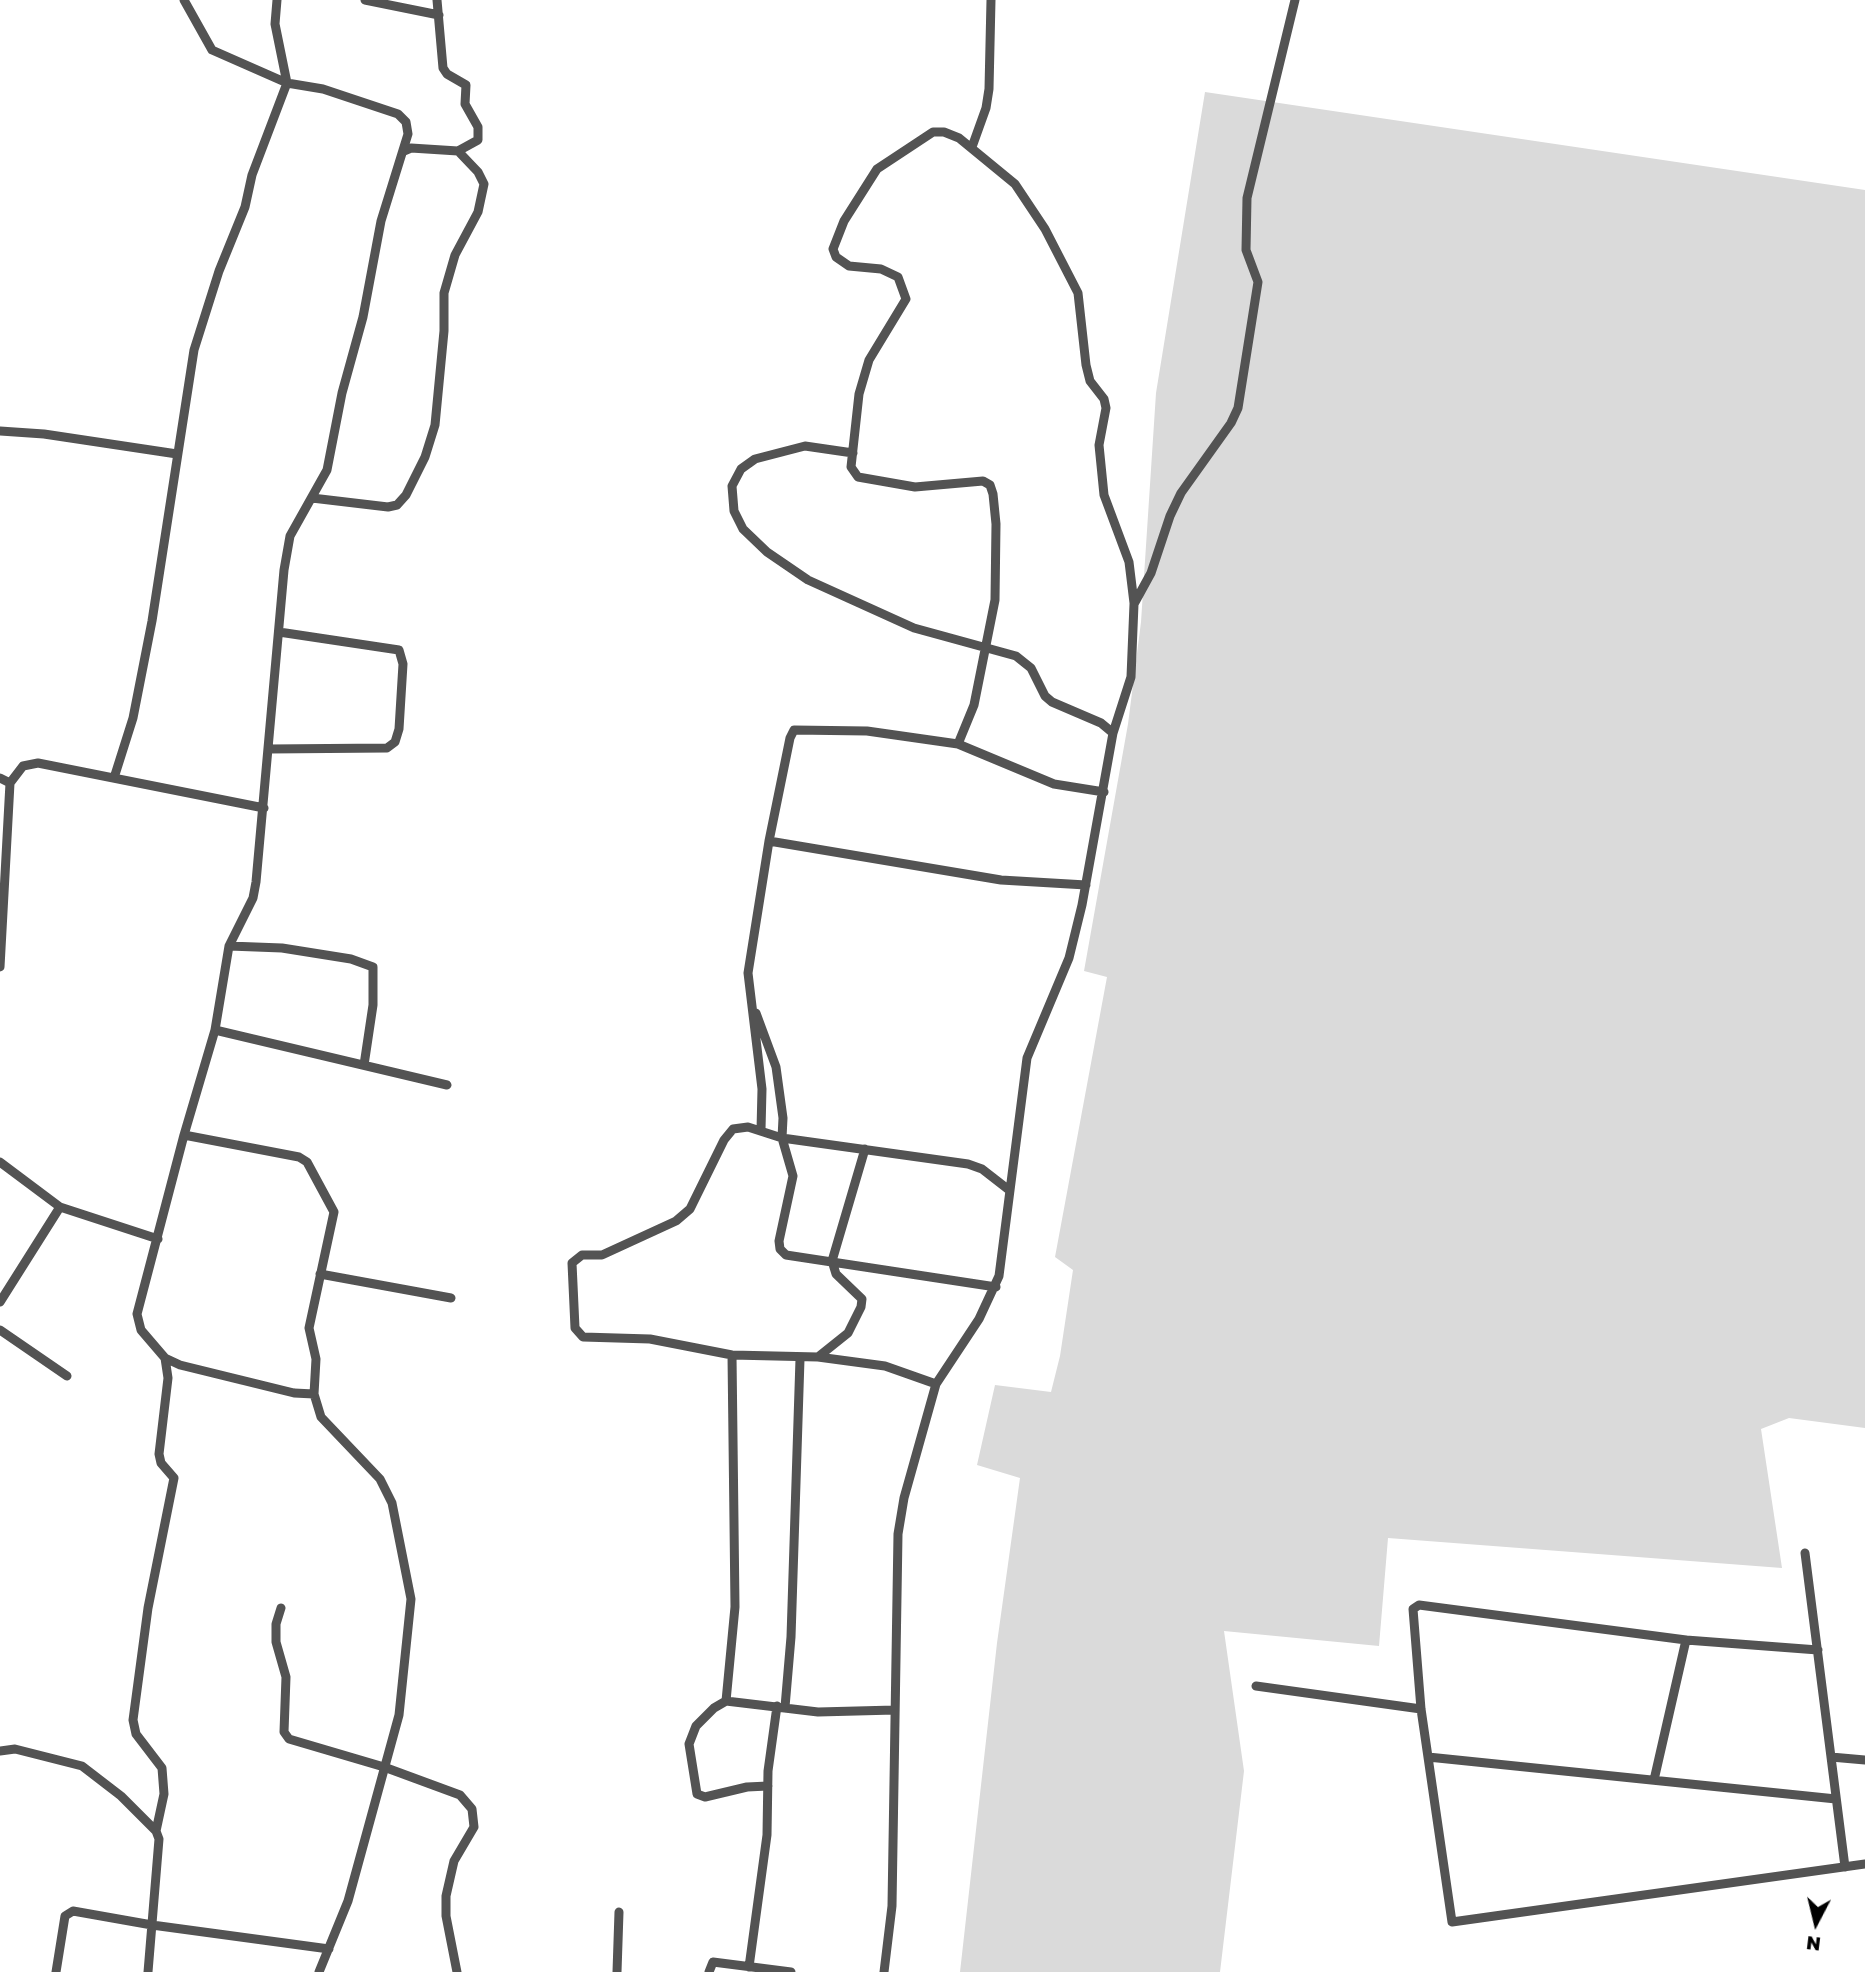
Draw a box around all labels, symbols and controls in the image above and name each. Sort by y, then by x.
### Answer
north arrow [1781,1888,1851,1958]
text: N [1805,1932,1822,1957]

